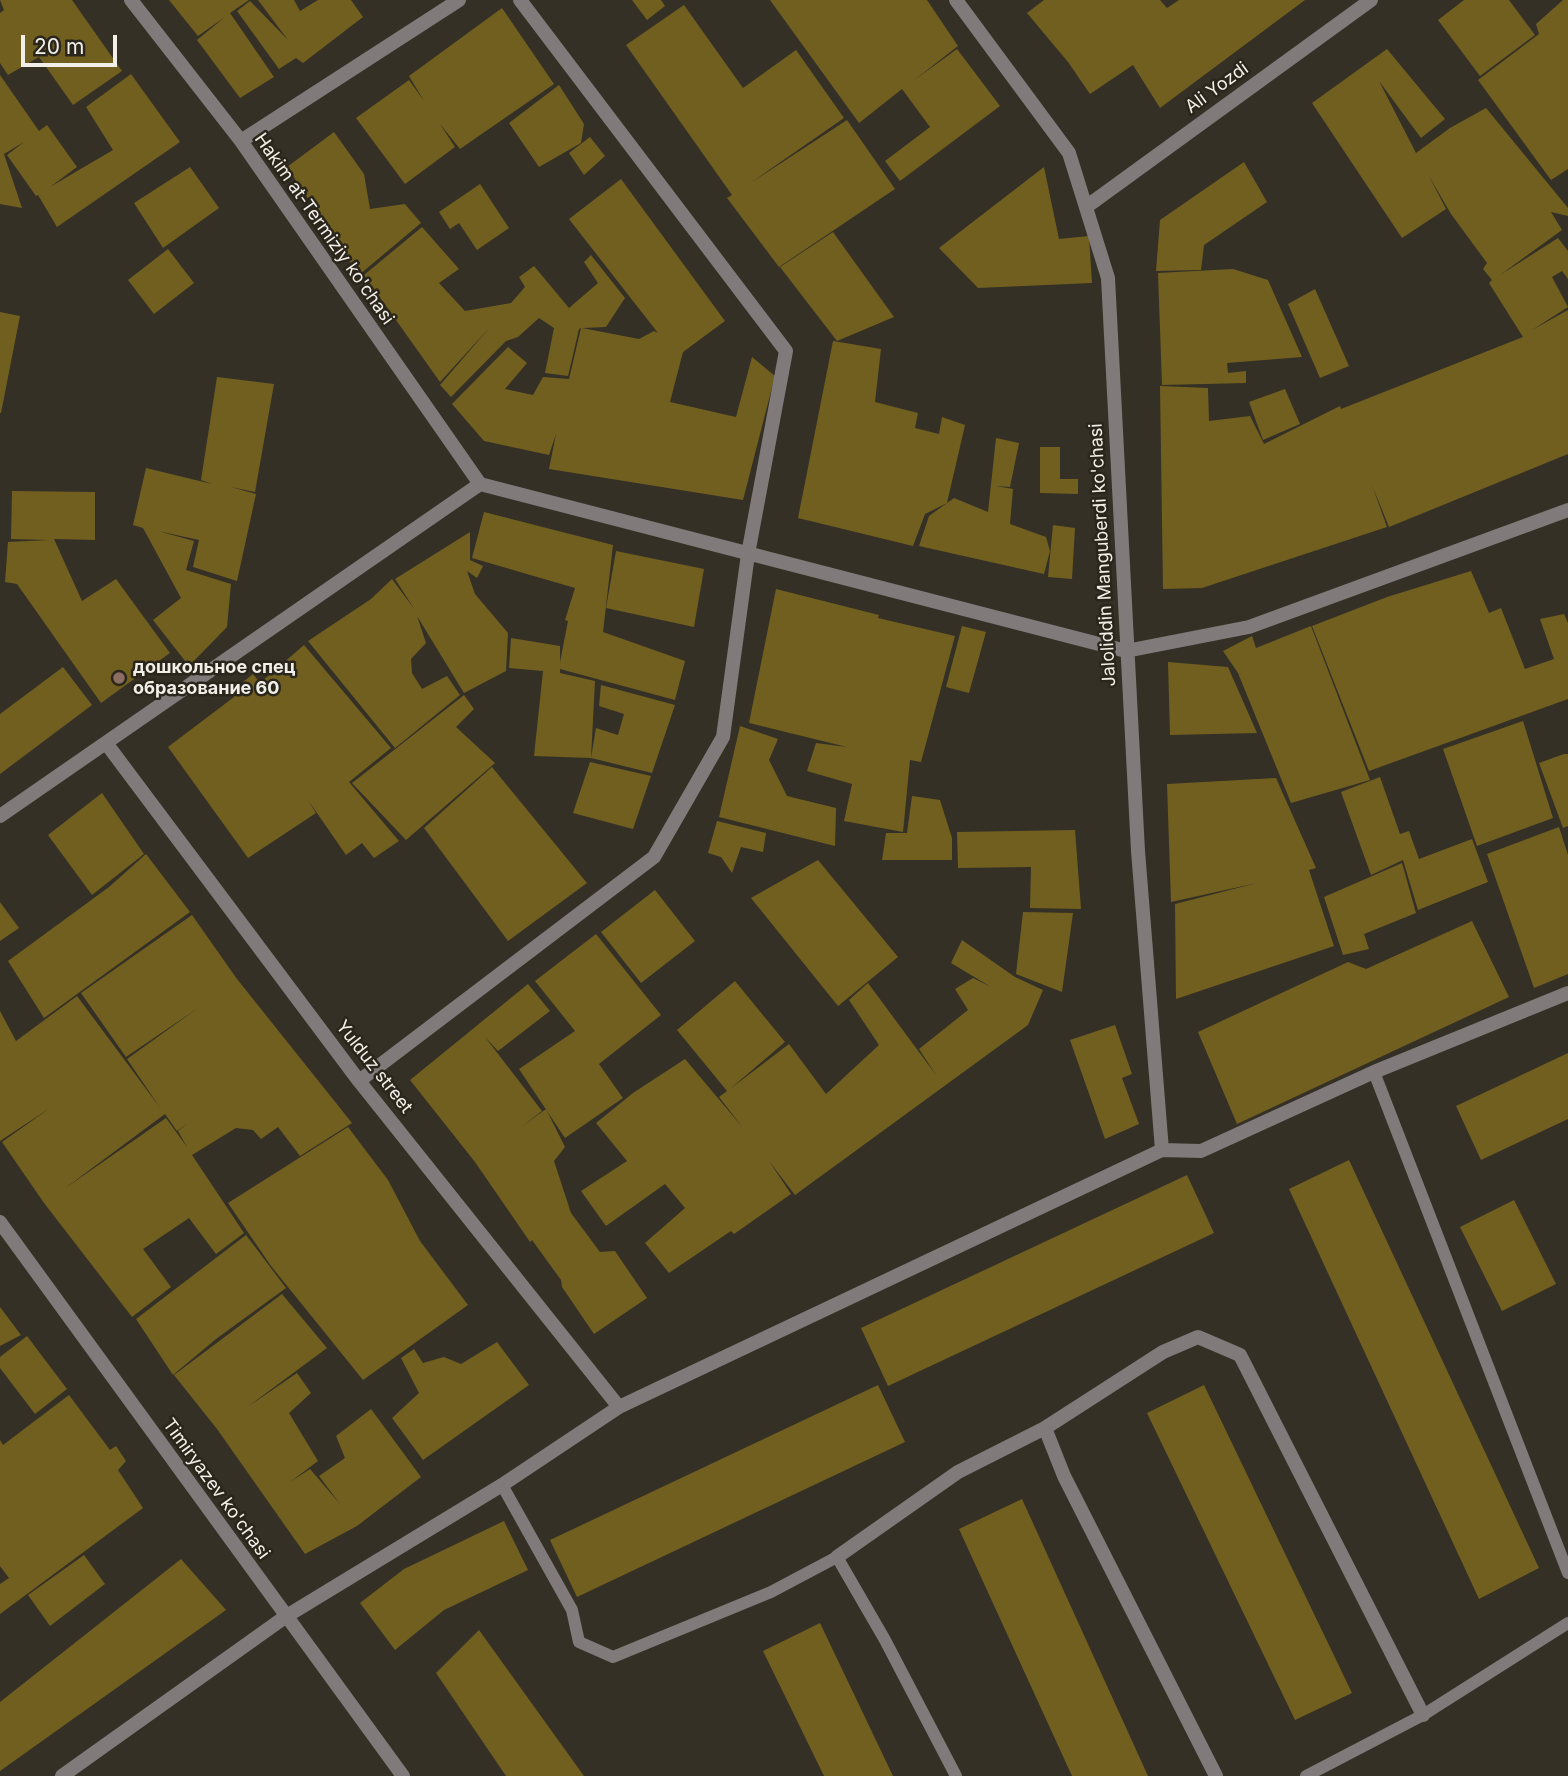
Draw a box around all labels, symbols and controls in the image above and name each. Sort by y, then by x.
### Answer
scale bar [24,21,121,65]
text: 20 m [34,34,84,59]
street label: Ali Yozdi [1181,58,1253,118]
street label: Hakim at-Termiziy ko'chasi [250,129,398,329]
street label: Jaloliddin Manguberdi ko'chasi [1085,423,1121,687]
place label: дошкольное спец образование 60 [133,657,296,700]
marker: дошкольное спец образование 60 [111,670,127,686]
street label: Yulduz street [331,1016,417,1118]
street label: Timiryazev ko'chasi [158,1415,274,1563]

